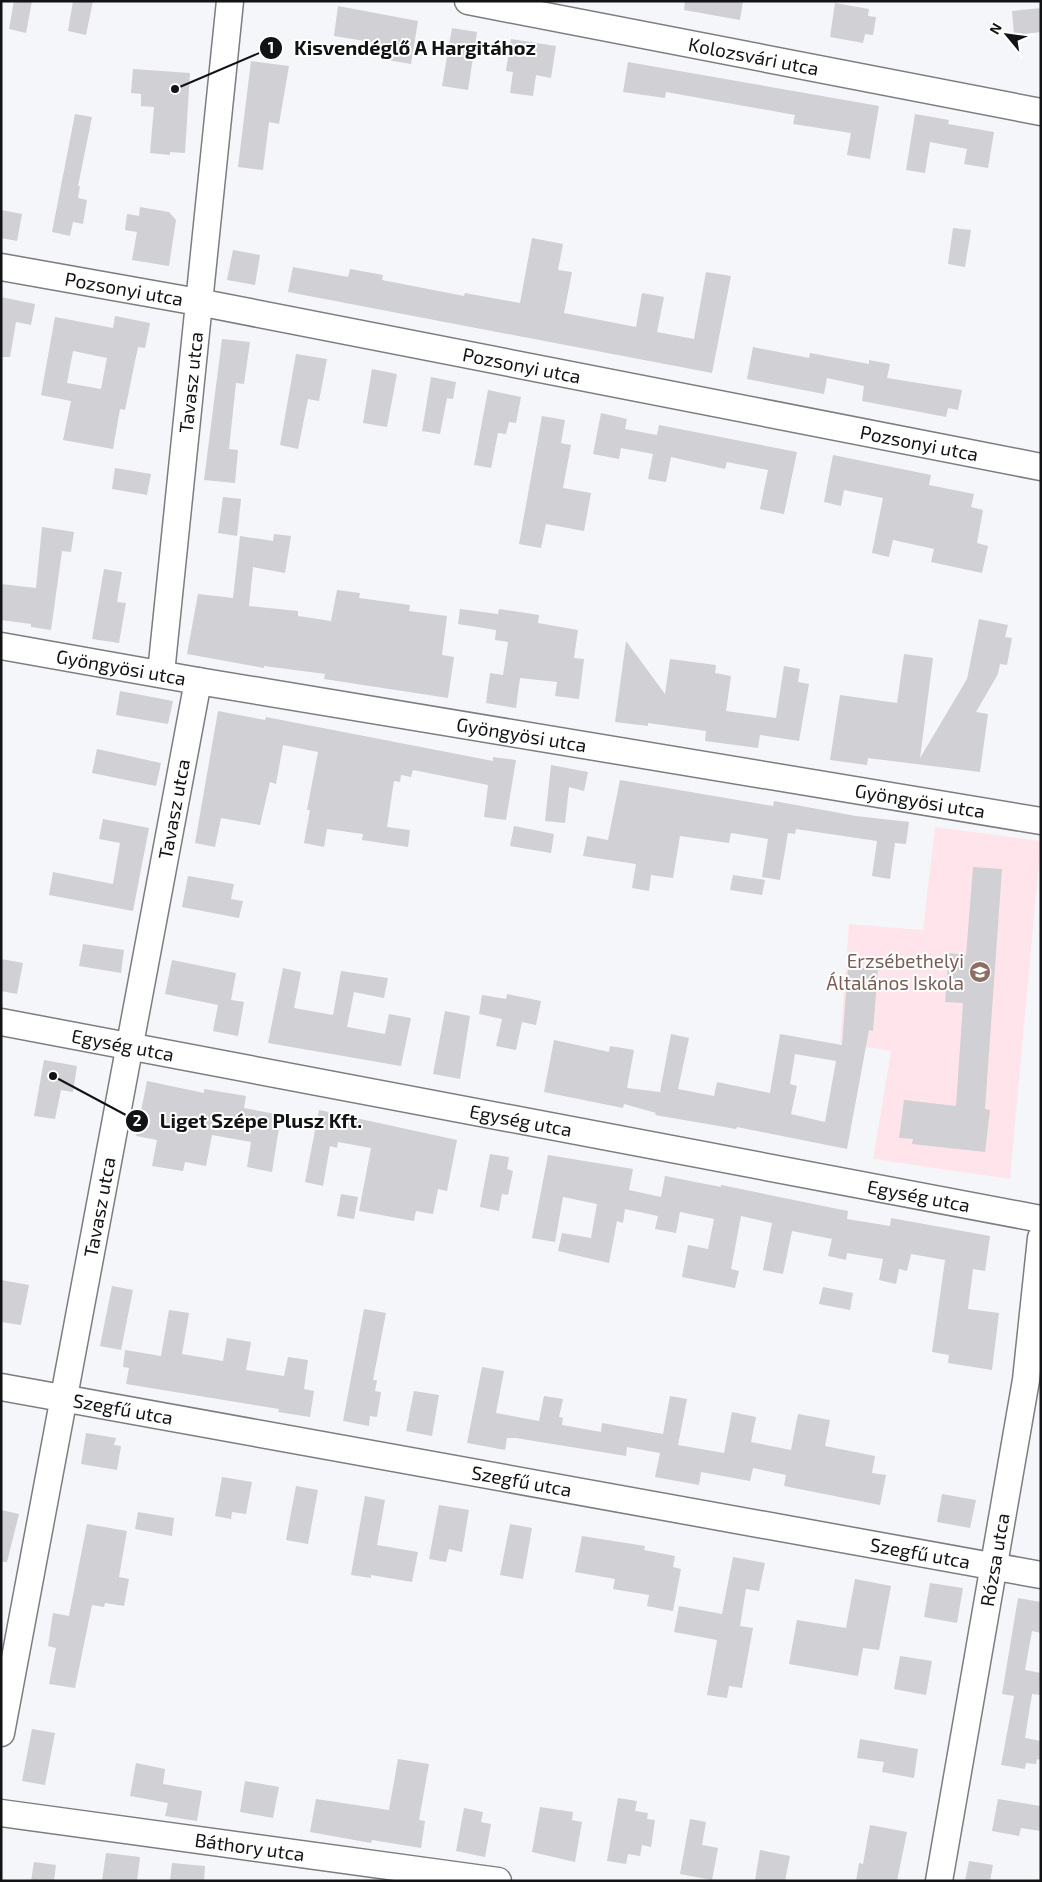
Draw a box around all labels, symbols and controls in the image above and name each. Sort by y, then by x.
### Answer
north arrow [982,10,1032,60]
text: N [985,20,1005,37]
callout: Kisvendéglő A Hargitához [259,30,546,65]
street label: Kolozsvári utca [687,32,821,80]
text: Kisvendéglő A Hargitához [294,35,536,59]
text: 1 [268,38,274,56]
street label: Pozsonyi utca [63,267,185,310]
street label: Tavasz utca [174,331,207,434]
street label: Pozsonyi utca [461,342,583,388]
street label: Pozsonyi utca [858,420,980,465]
street label: Gyöngyösi utca [54,644,188,690]
street label: Gyöngyösi utca [455,712,588,756]
street label: Tavasz utca [153,757,194,861]
street label: Gyöngyösi utca [853,778,987,823]
place label: Erzsébethelyi Általános Iskola [826,949,964,994]
school or university icon: Erzsébethelyi Általános Iskola [968,960,992,984]
street label: Egység utca [70,1024,176,1066]
street label: Egység utca [468,1099,574,1141]
callout: Liget Szépe Plusz Kft. [125,1103,372,1138]
text: Liget Szépe Plusz Kft. [160,1108,362,1132]
text: 2 [133,1111,142,1129]
street label: Tavasz utca [78,1155,120,1259]
street label: Egység utca [866,1174,972,1216]
street label: Szegfű utca [71,1388,175,1429]
street label: Szegfű utca [470,1460,574,1501]
street label: Rózsa utca [975,1511,1014,1608]
street label: Szegfű utca [868,1532,972,1573]
street label: Báthory utca [193,1828,306,1865]

